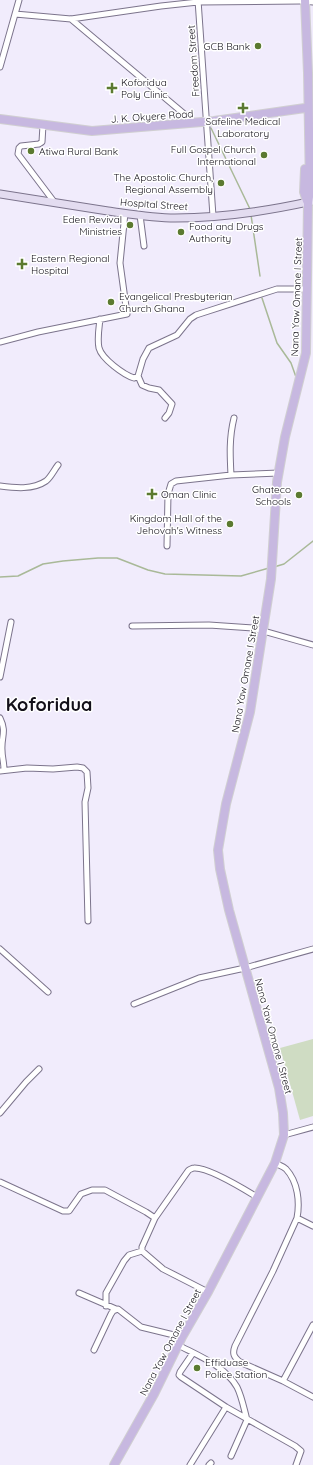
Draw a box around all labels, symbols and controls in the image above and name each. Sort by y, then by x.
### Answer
street label: Freedom Street [184,24,202,97]
place label: GCB Bank [204,40,250,53]
marker: GCB Bank [253,41,263,51]
place label: Koforidua Poly Clinic [121,76,168,101]
marker: Koforidua Poly Clinic [106,82,118,94]
marker: Safeline Medical Laboratory [237,102,249,114]
street label: J. K. Okyere Road [110,107,194,126]
place label: Safeline Medical Laboratory [206,115,280,140]
place label: Full Gospel Church International [171,143,256,168]
place label: Atiwa Rural Bank [39,145,118,158]
marker: Atiwa Rural Bank [26,146,36,156]
marker: Full Gospel Church International [259,150,269,160]
place label: The Apostolic Church, Regional Assembly [114,171,213,196]
marker: The Apostolic Church, Regional Assembly [216,178,226,188]
street label: Hospital Street [120,196,189,213]
place label: Eden Revival Ministries [63,213,122,238]
marker: Eden Revival Ministries [125,220,135,230]
place label: Food and Drugs Authority [189,220,264,245]
marker: Food and Drugs Authority [176,227,186,237]
street label: Nana Yaw Omane I Street [288,237,305,357]
place label: Eastern Regional Hospital [31,252,110,277]
marker: Eastern Regional Hospital [16,258,28,270]
place label: Evangelical Presbyterian Church Ghana [119,290,233,315]
marker: Evangelical Presbyterian Church Ghana [106,297,116,307]
place label: Ghateco Schools [252,483,291,508]
marker: Oman Clinic [146,488,158,500]
place label: Oman Clinic [161,488,216,501]
marker: Ghateco Schools [294,490,304,500]
place label: Kingdom Hall of the Jehovah's Witness [130,512,222,537]
marker: Kingdom Hall of the Jehovah's Witness [225,519,235,529]
street label: Nana Yaw Omane I Street [229,614,262,734]
district label: Koforidua [6,693,92,716]
street label: Nana Yaw Omane I Street [252,977,295,1096]
street label: Nana Yaw Omane I Street [137,1286,204,1398]
place label: Effiduase Police Station [205,1356,267,1381]
marker: Effiduase Police Station [192,1363,202,1373]

